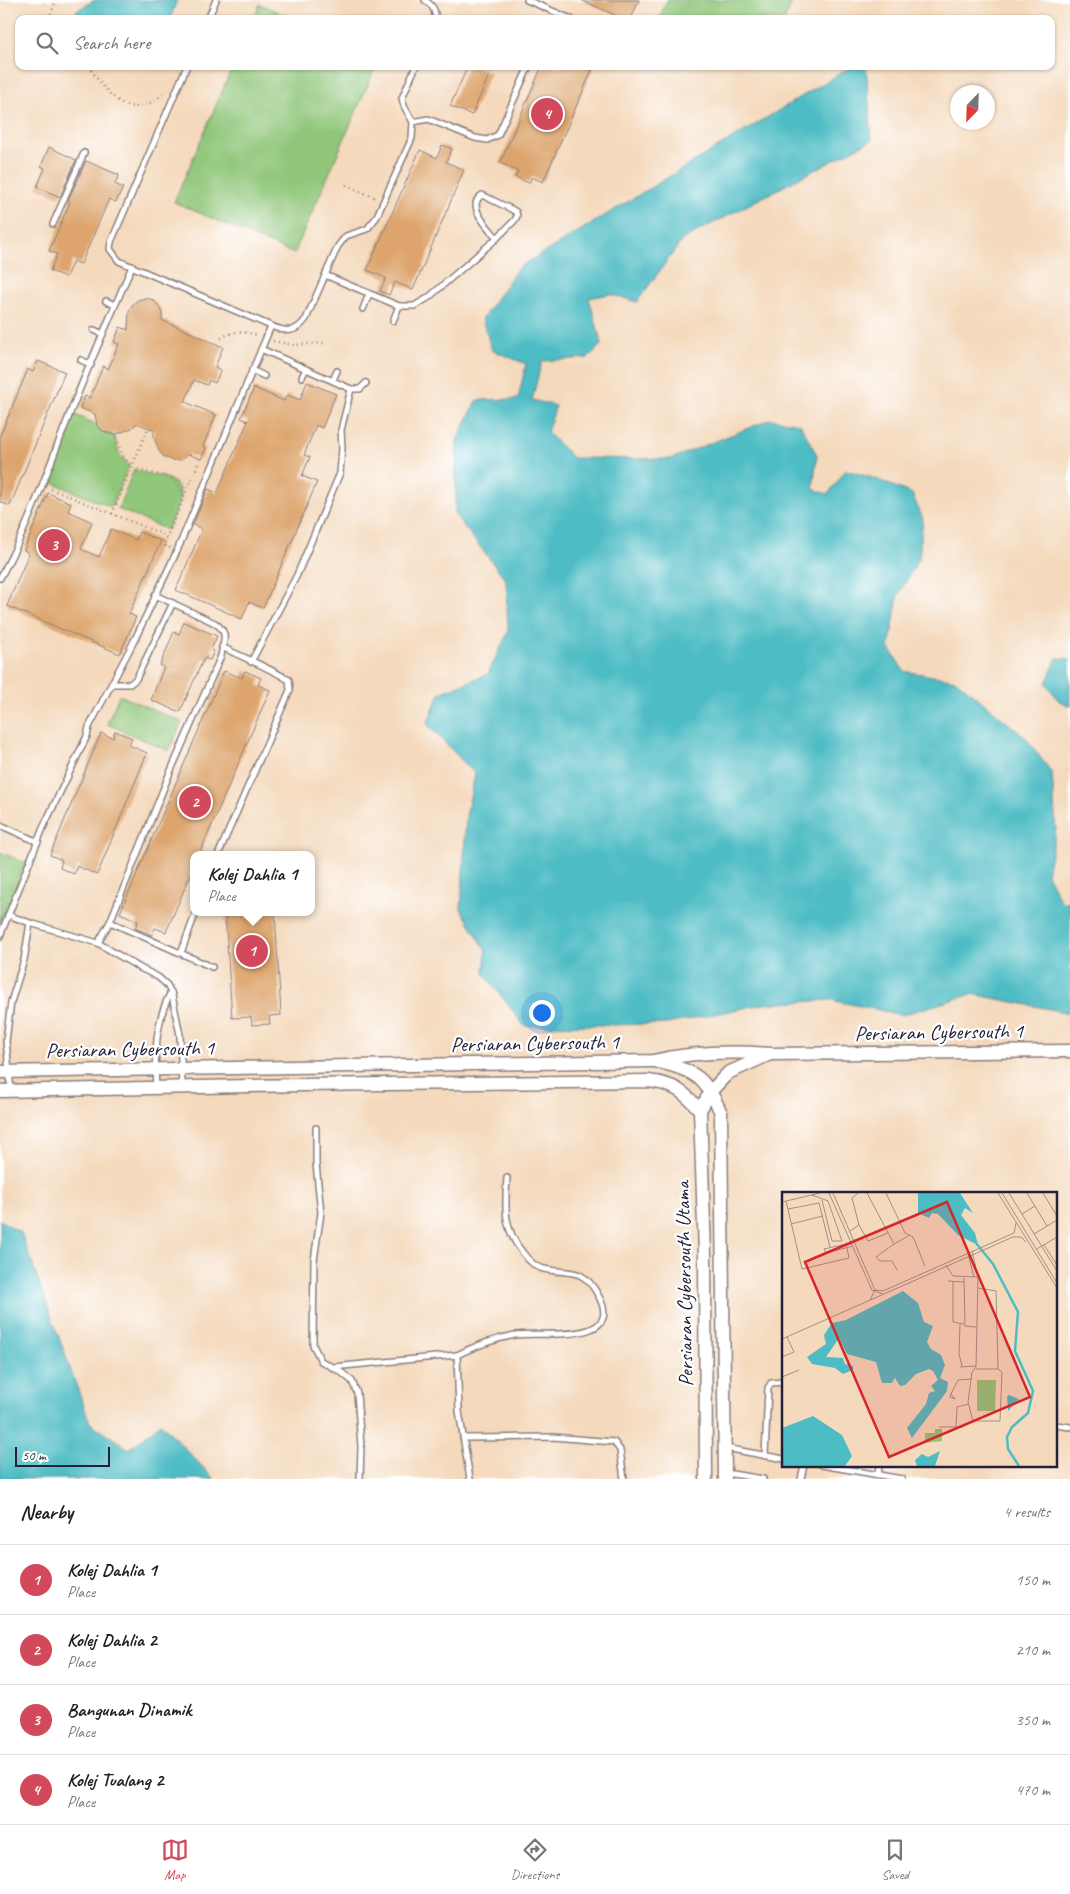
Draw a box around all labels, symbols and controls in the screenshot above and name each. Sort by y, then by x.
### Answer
search box [15,15,1055,70]
icon: search [33,29,61,57]
text: Search here [73,31,150,55]
north arrow [950,85,995,130]
pin: 4 [531,95,563,133]
pin: 3 [38,526,70,564]
pin: 2 [179,783,211,821]
popup [190,851,315,916]
text: Kolej Dahlia 1 [208,862,297,886]
text: Place [208,886,236,906]
pin: 1 [236,932,268,970]
your location [529,1000,555,1026]
street label: Persiaran Cybersouth 1 [854,1018,1025,1046]
street label: Persiaran Cybersouth 1 [450,1029,621,1057]
street label: Persiaran Cybersouth 1 [45,1035,216,1063]
street label: Persiaran Cybersouth Utama [669,1179,699,1387]
inset map [782,1192,1058,1466]
scale bar [15,1444,110,1467]
text: 50 m [22,1447,46,1464]
text: Nearby [20,1499,73,1525]
text: 4 results [1003,1502,1050,1522]
text: Kolej Dahlia 1 [67,1558,157,1582]
text: 1 [32,1570,40,1590]
text: 150 m [1016,1570,1050,1590]
text: Place [67,1582,95,1602]
text: Kolej Dahlia 2 [67,1628,157,1652]
text: 2 [32,1640,40,1660]
text: 210 m [1016,1640,1050,1660]
text: Place [67,1652,95,1672]
text: Bangunan Dinamik [67,1698,191,1722]
text: 3 [32,1710,40,1730]
text: 350 m [1016,1710,1050,1730]
text: Place [67,1722,95,1742]
text: Kolej Tualang 2 [67,1768,164,1792]
text: 4 [32,1780,40,1800]
text: 470 m [1016,1780,1050,1800]
text: Place [67,1792,95,1812]
tab: Map [161,1836,189,1883]
tab: Directions [511,1836,559,1883]
tab: Saved [881,1836,909,1883]

